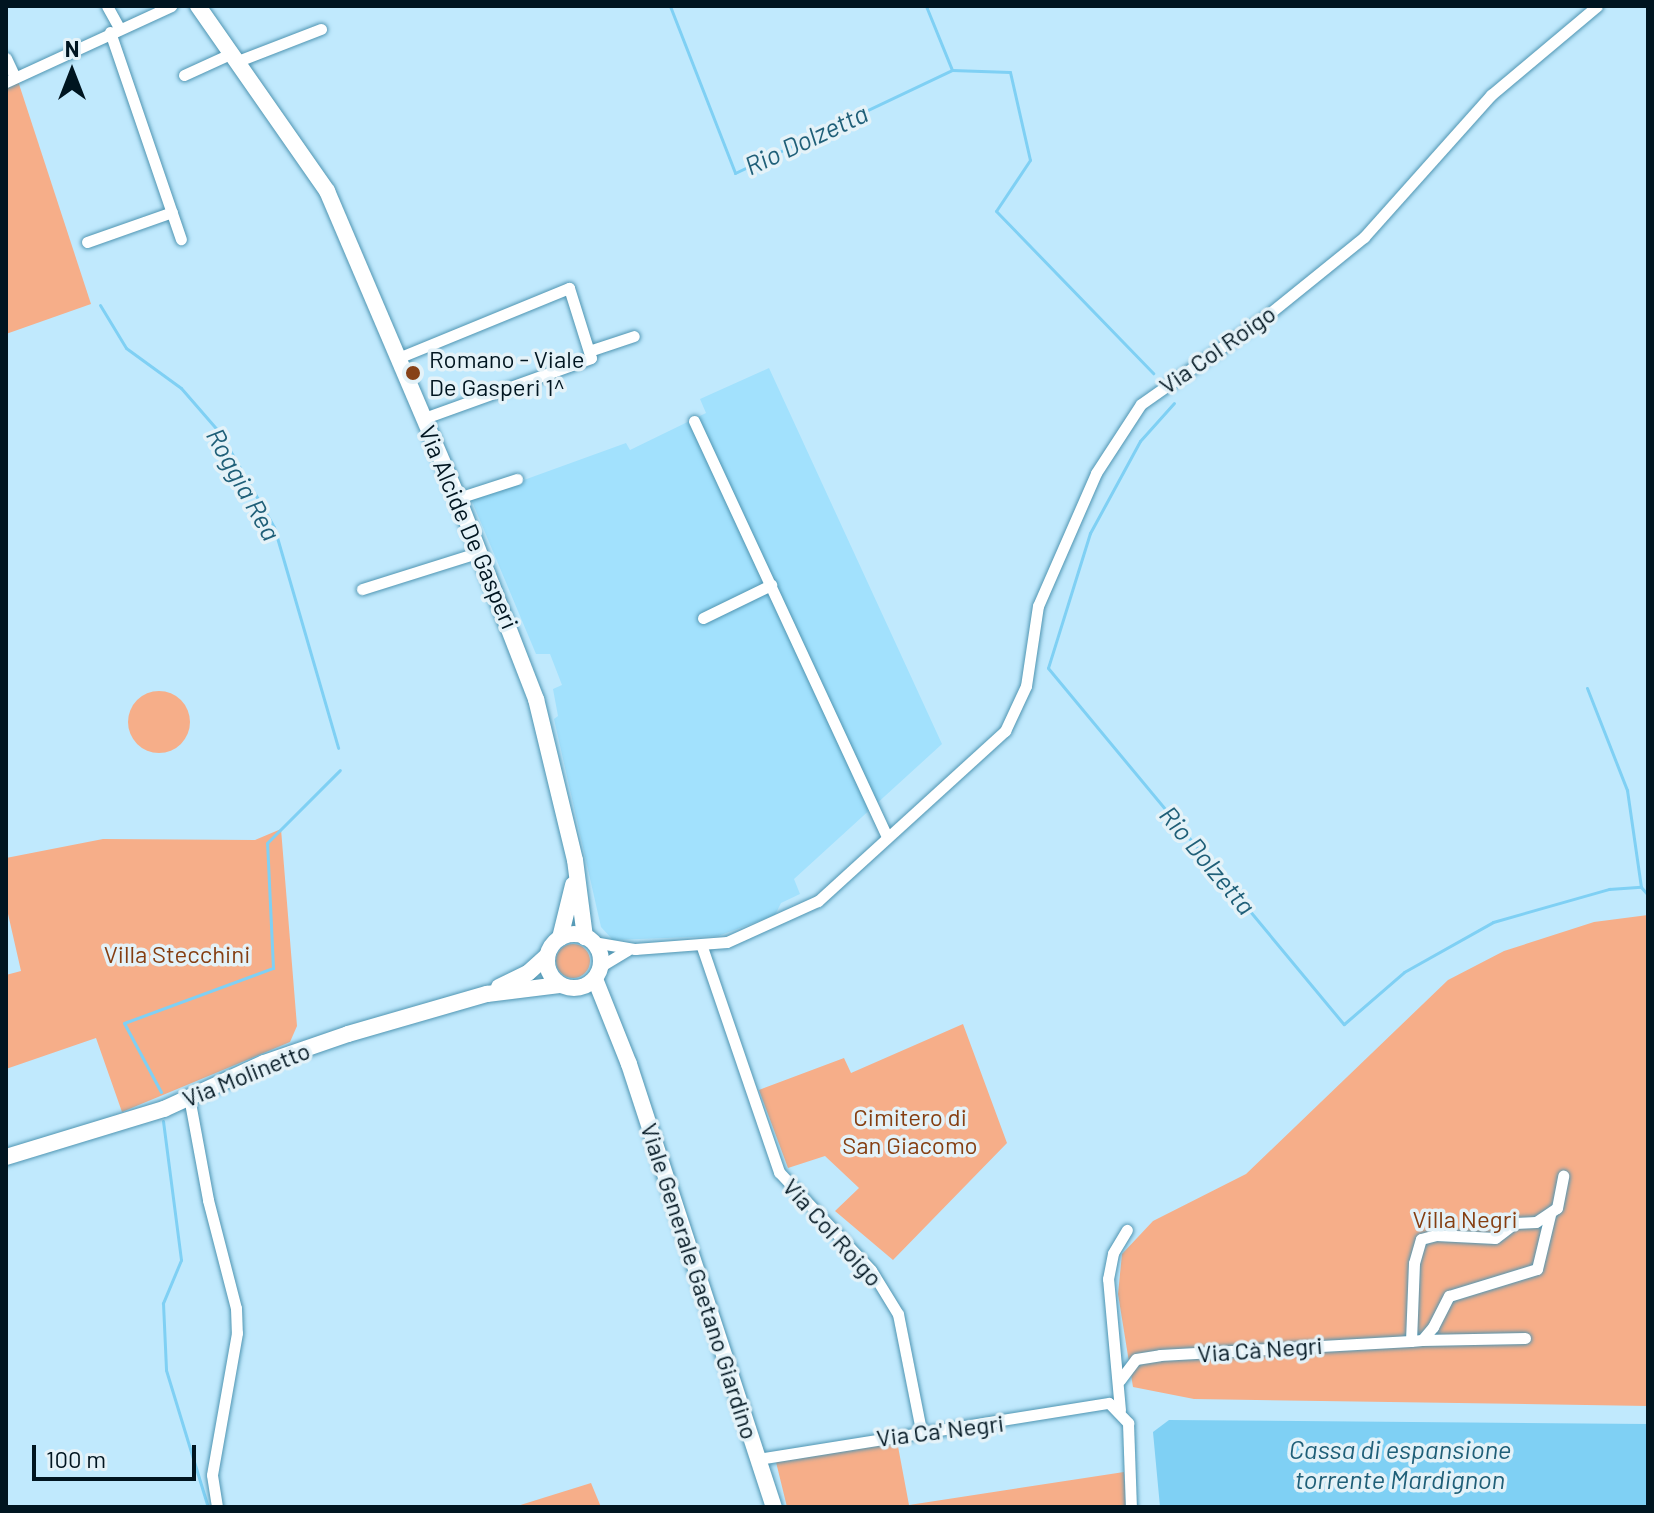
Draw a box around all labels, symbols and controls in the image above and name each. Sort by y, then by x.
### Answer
north arrow [32,32,112,112]
text: N [65,35,79,61]
water label: Rio Dolzetta [739,97,873,181]
street label: Via Col Roigo [1153,298,1281,400]
place label: Romano - Viale De Gasperi 1^ [429,345,585,401]
marker: Romano - Viale De Gasperi 1^ [404,364,422,382]
street label: Via Alcide De Gasperi [413,421,525,633]
water label: Roggia Rea [200,422,288,546]
water label: Rio Dolzetta [1154,799,1262,921]
park label: Villa Stecchini [104,940,250,968]
street label: Via Molinetto [178,1035,314,1113]
park label: Cimitero di San Giacomo [842,1103,978,1159]
street label: Viale Generale Gaetano Giardino [635,1119,765,1443]
street label: Via Col Roigo [777,1172,889,1292]
park label: Villa Negri [1412,1205,1518,1233]
street label: Via Cà Negri [1196,1330,1324,1368]
street label: Via Ca' Negri [875,1408,1005,1452]
scale bar [36,1429,200,1479]
water label: Cassa di espansione torrente Mardignon [1289,1433,1511,1494]
text: 100 m [46,1444,106,1473]

